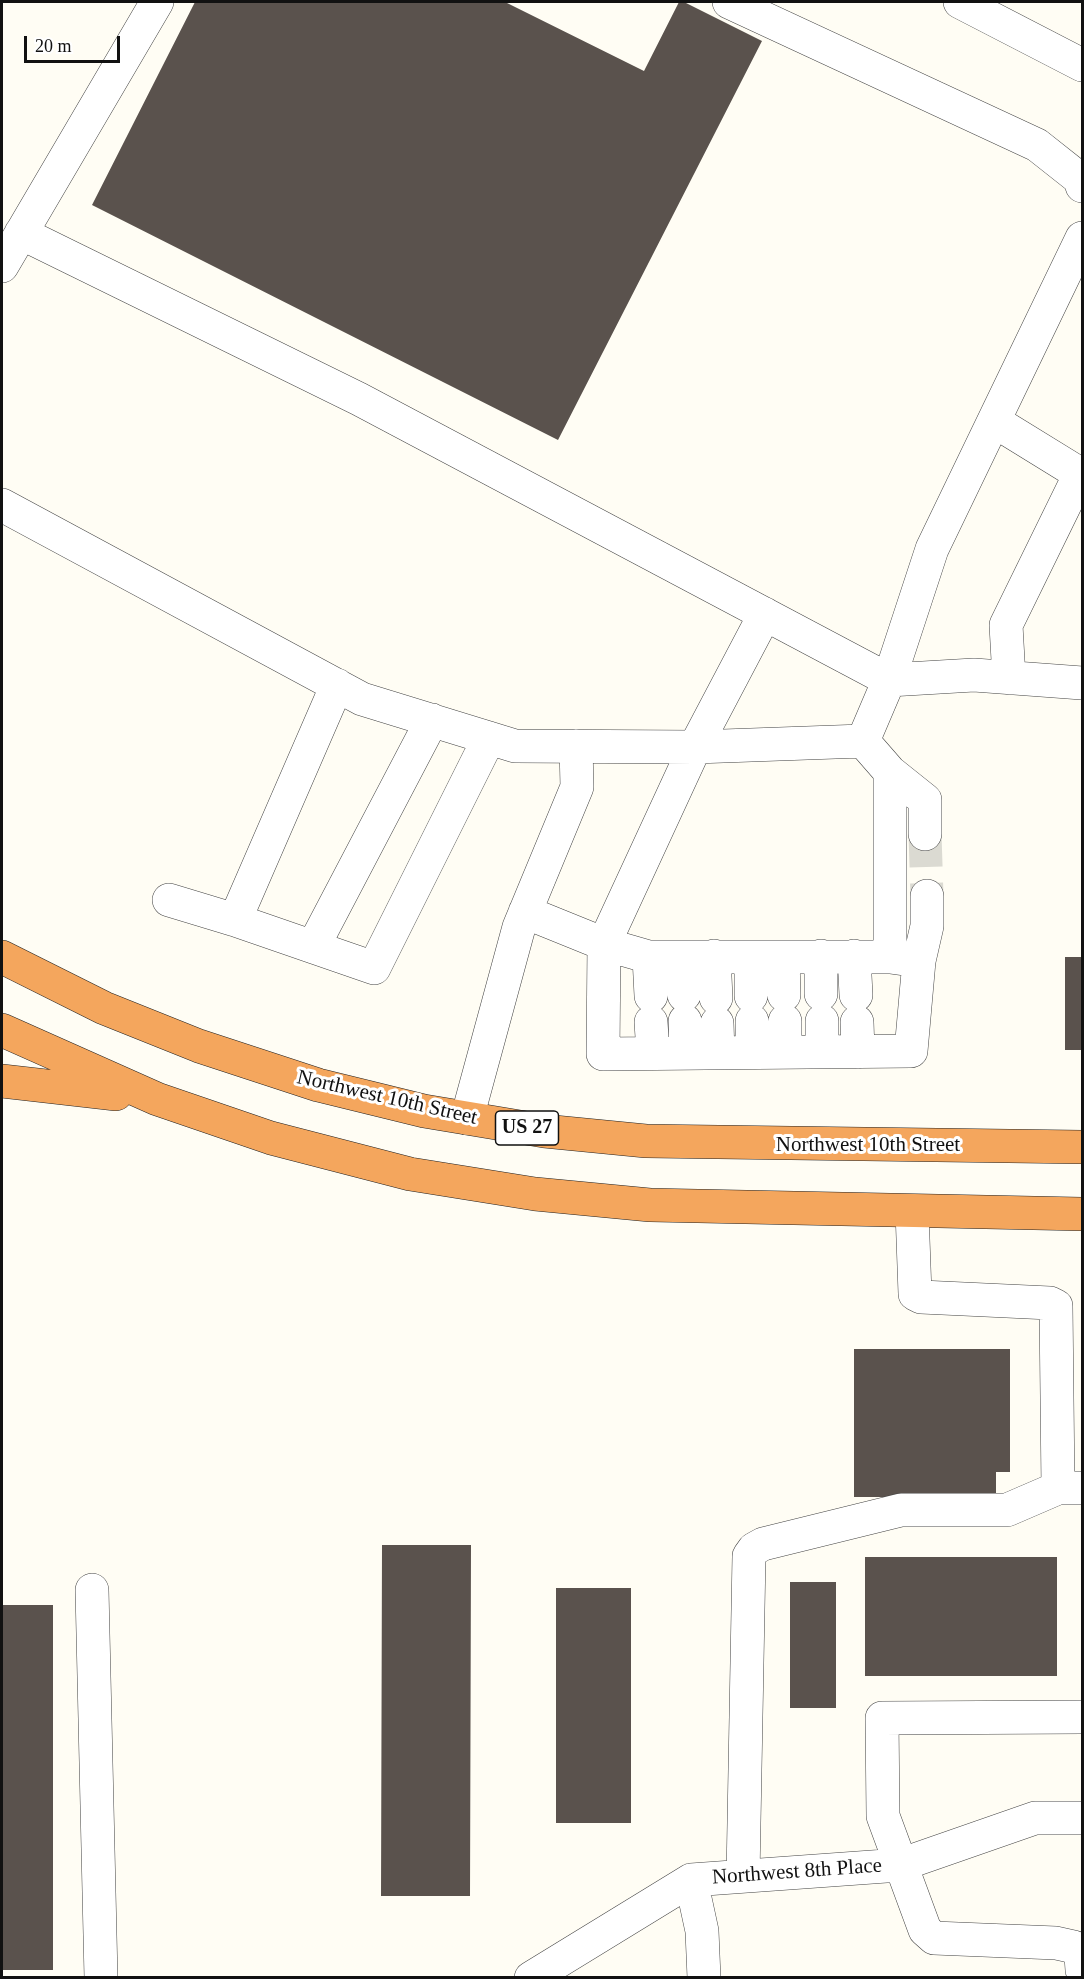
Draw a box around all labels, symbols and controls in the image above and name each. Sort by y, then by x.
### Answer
scale bar [27,24,123,62]
text: 20 m [35,36,72,56]
street label: Northwest 10th Street [294,1065,480,1131]
road number: US 27 [496,1111,558,1145]
street label: Northwest 10th Street [776,1132,960,1158]
street label: Northwest 8th Place [711,1853,883,1891]

